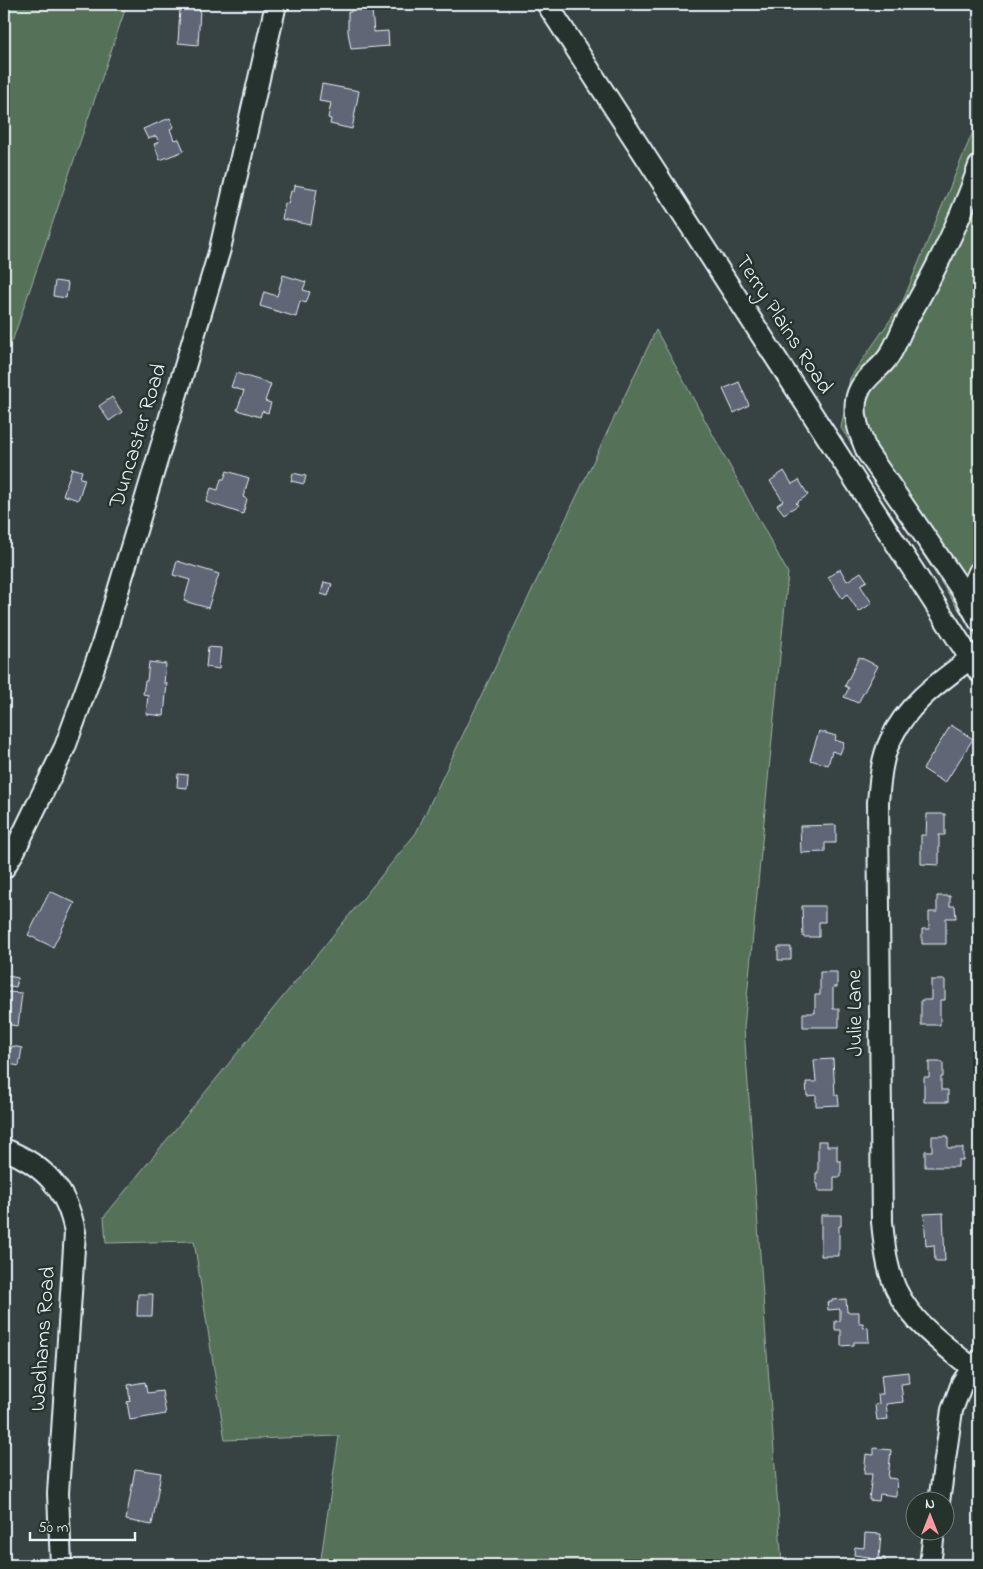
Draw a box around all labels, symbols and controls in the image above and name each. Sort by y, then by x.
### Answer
street label: Terry Plains Road [725,249,840,401]
street label: Duncaster Road [102,360,176,513]
street label: Julie Lane [839,969,873,1057]
street label: Wadhams Road [23,1265,65,1413]
north arrow [906,1492,956,1542]
text: N [925,1494,935,1515]
scale bar [30,1509,135,1541]
text: 50 m [38,1517,69,1539]

